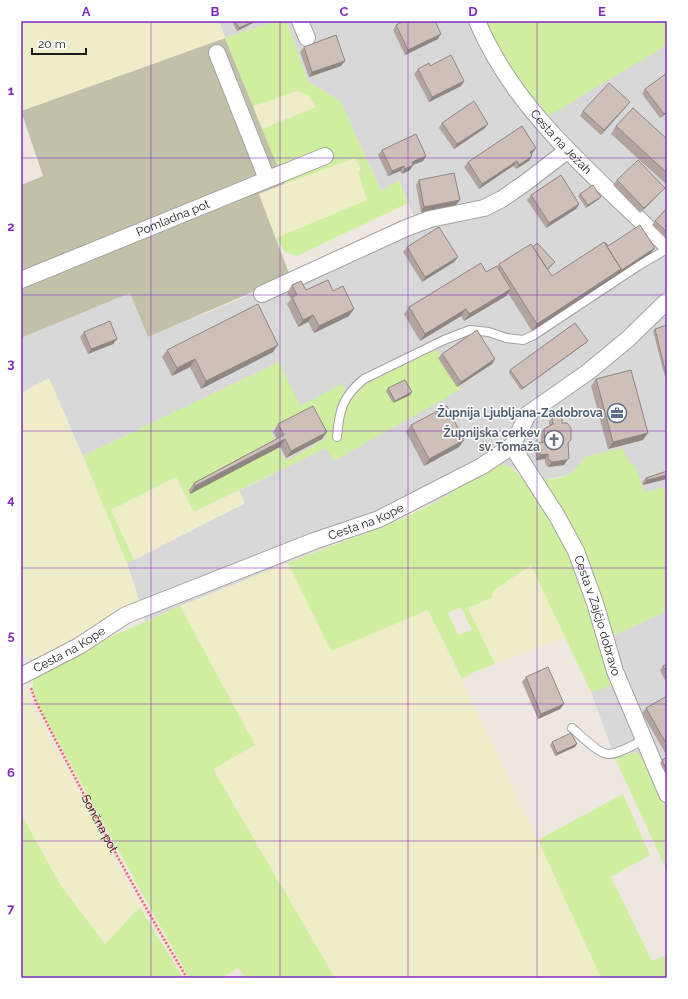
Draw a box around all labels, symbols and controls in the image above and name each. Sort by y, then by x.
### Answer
text: A [82,4,91,19]
text: B [211,4,220,19]
text: C [340,4,349,19]
text: D [468,4,478,19]
text: E [598,4,606,19]
scale bar [32,30,86,56]
text: 20 m [38,37,66,51]
text: 1 [8,83,15,98]
street label: Cesta na Ježah [527,107,594,177]
street label: Pomladna pot [134,197,212,239]
text: 2 [7,219,15,234]
text: 3 [7,356,15,371]
office icon: Župnija Ljubljana-Zadobrova [606,402,628,424]
place label: Župnija Ljubljana-Zadobrova [437,404,603,420]
place label: Župnijska cerkev sv. Tomaža [443,424,540,454]
church icon: Župnijska cerkev sv. Tomaža [543,429,565,451]
text: 4 [7,492,15,507]
street label: Cesta na Kope [326,500,406,543]
street label: Cesta v Zajčjo dobravo [571,553,623,678]
street label: Cesta na Kope [31,624,108,675]
text: 5 [7,628,15,643]
text: 6 [7,765,15,780]
street label: Sončna pot [78,792,121,855]
text: 7 [7,901,15,916]

